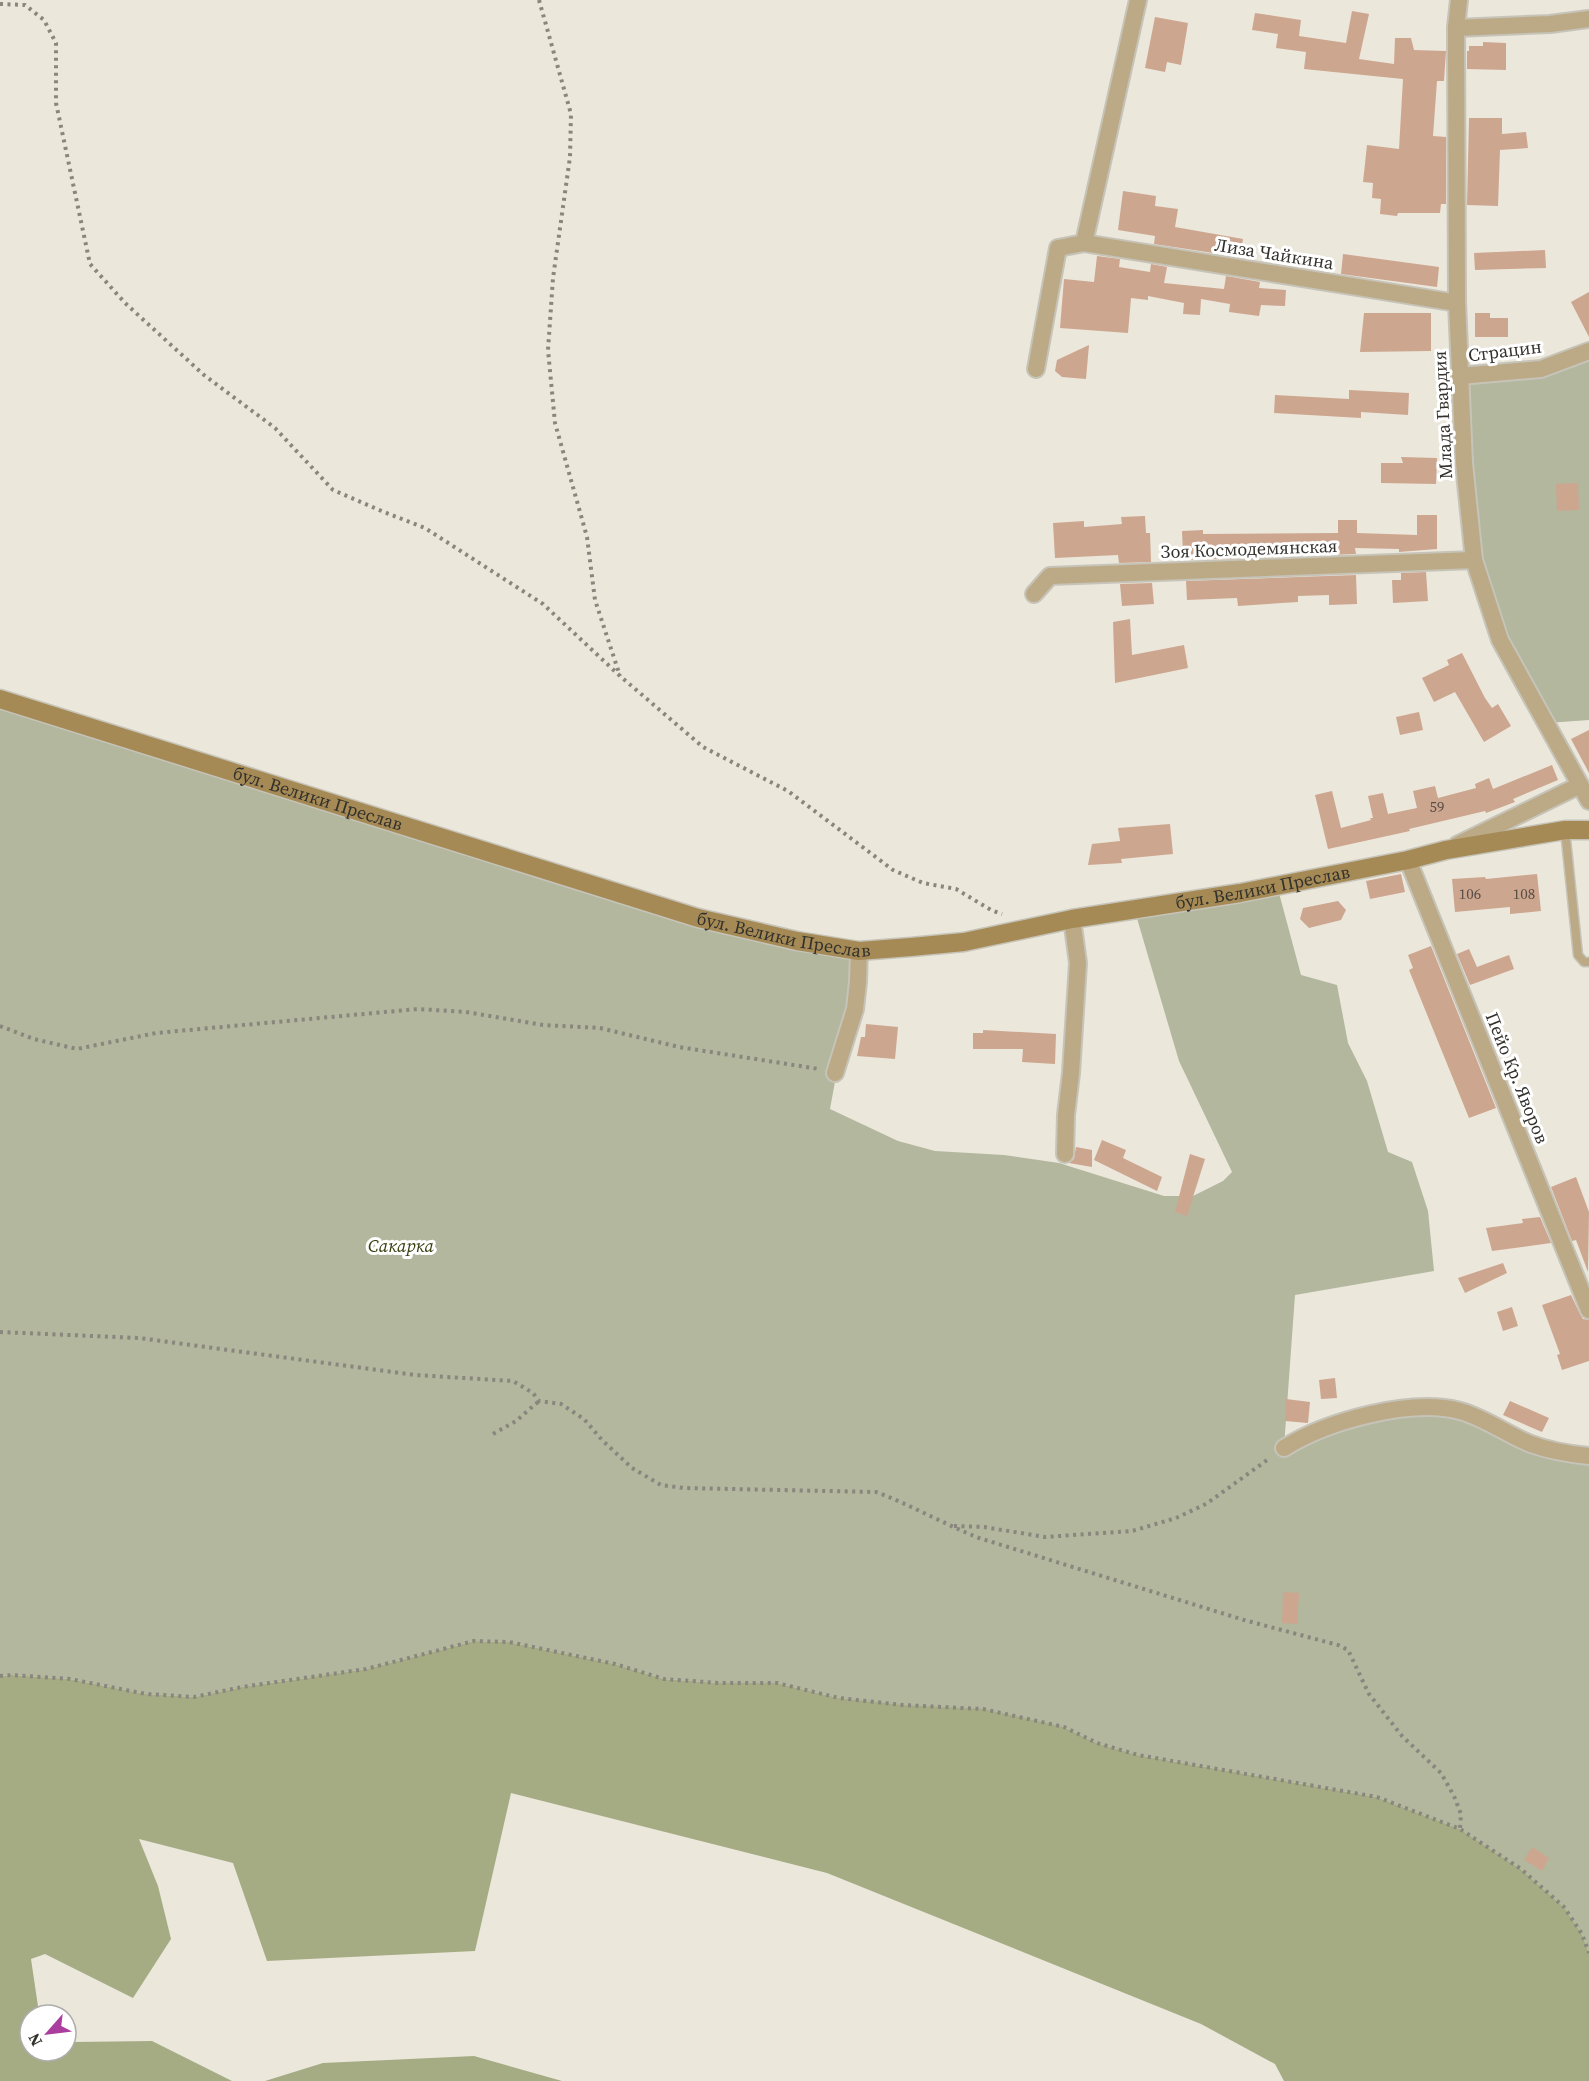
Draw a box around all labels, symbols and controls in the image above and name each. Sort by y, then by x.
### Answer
street label: Лиза Чайкина [1213,232,1336,275]
street label: Страцин [1467,334,1543,367]
street label: Млада Гвардия [1427,350,1458,480]
street label: Зоя Космодемянская [1160,533,1338,564]
street label: бул. Велики Преслав [230,760,406,837]
house number: 59 [1429,796,1445,817]
street label: бул. Велики Преслав [1174,859,1352,915]
house number: 106 [1459,883,1481,904]
house number: 108 [1513,883,1535,904]
street label: бул. Велики Преслав [694,905,871,963]
street label: Пейо Кр. Яворов [1480,1008,1555,1147]
park label: Сакарка [368,1233,434,1258]
north arrow [18,2003,78,2063]
text: N [22,2029,47,2050]

